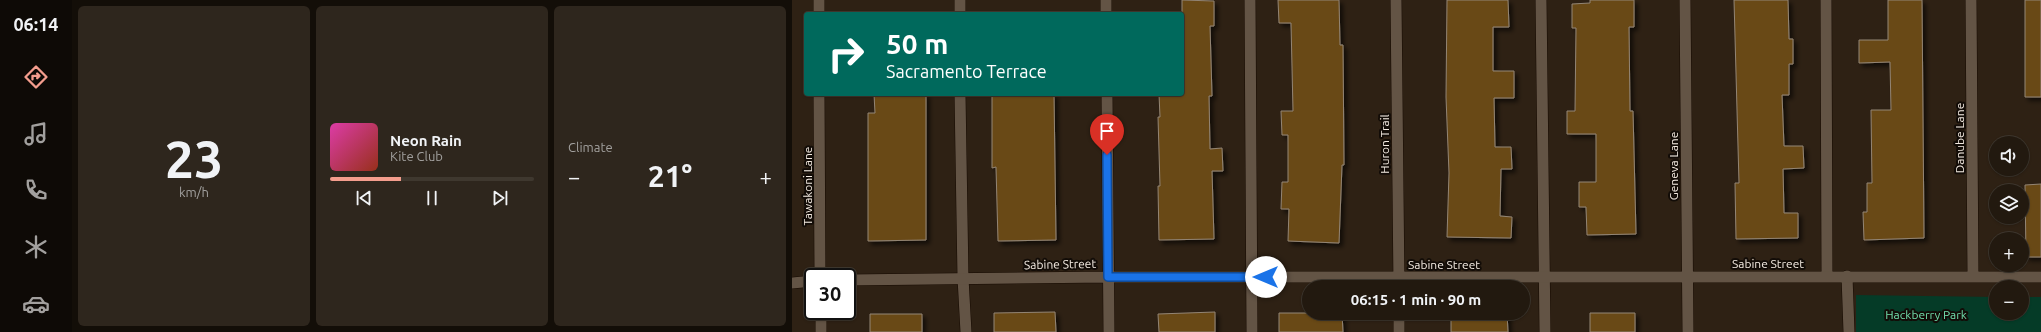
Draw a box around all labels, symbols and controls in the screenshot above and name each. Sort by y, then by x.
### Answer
text: 06:14 [13,14,59,34]
icon: right [820,28,872,80]
text: 50 m [886,28,948,59]
text: Sacramento Terrace [886,61,1047,81]
icon: directions [22,63,50,91]
street label: Danube Lane [1953,103,1966,173]
pin [1090,114,1124,155]
street label: Huron Trail [1378,114,1391,174]
icon: music [22,120,50,148]
icon: arrive [1096,120,1118,142]
text: 23 [165,130,223,188]
text: Neon Rain [390,132,462,149]
street label: Geneva Lane [1667,132,1680,200]
map controls [1989,136,2029,320]
button: sound [1989,136,2029,176]
text: Climate [568,140,613,154]
street label: Tawakoni Lane [801,147,814,225]
text: Kite Club [390,149,443,163]
text: 21° [648,159,692,193]
text: − [568,164,580,189]
text: + [760,164,772,189]
icon: phone [22,176,50,204]
button: layers [1989,184,2029,224]
text: km/h [179,185,209,199]
icon: previous [353,187,375,209]
icon: pause [421,187,443,209]
icon: next [489,187,511,209]
button: + [1989,232,2029,272]
icon: climate [22,233,50,261]
position arrow [1245,256,1287,298]
street label: Sabine Street [1024,257,1096,271]
street label: Sabine Street [1732,257,1804,270]
street label: Sabine Street [1408,258,1480,271]
speed limit sign: 30 [804,268,856,320]
button: − [1989,280,2029,320]
icon: car [22,290,50,318]
text: 06:15 · 1 min · 90 m [1351,291,1481,308]
park label: Hackberry Park [1885,308,1967,321]

